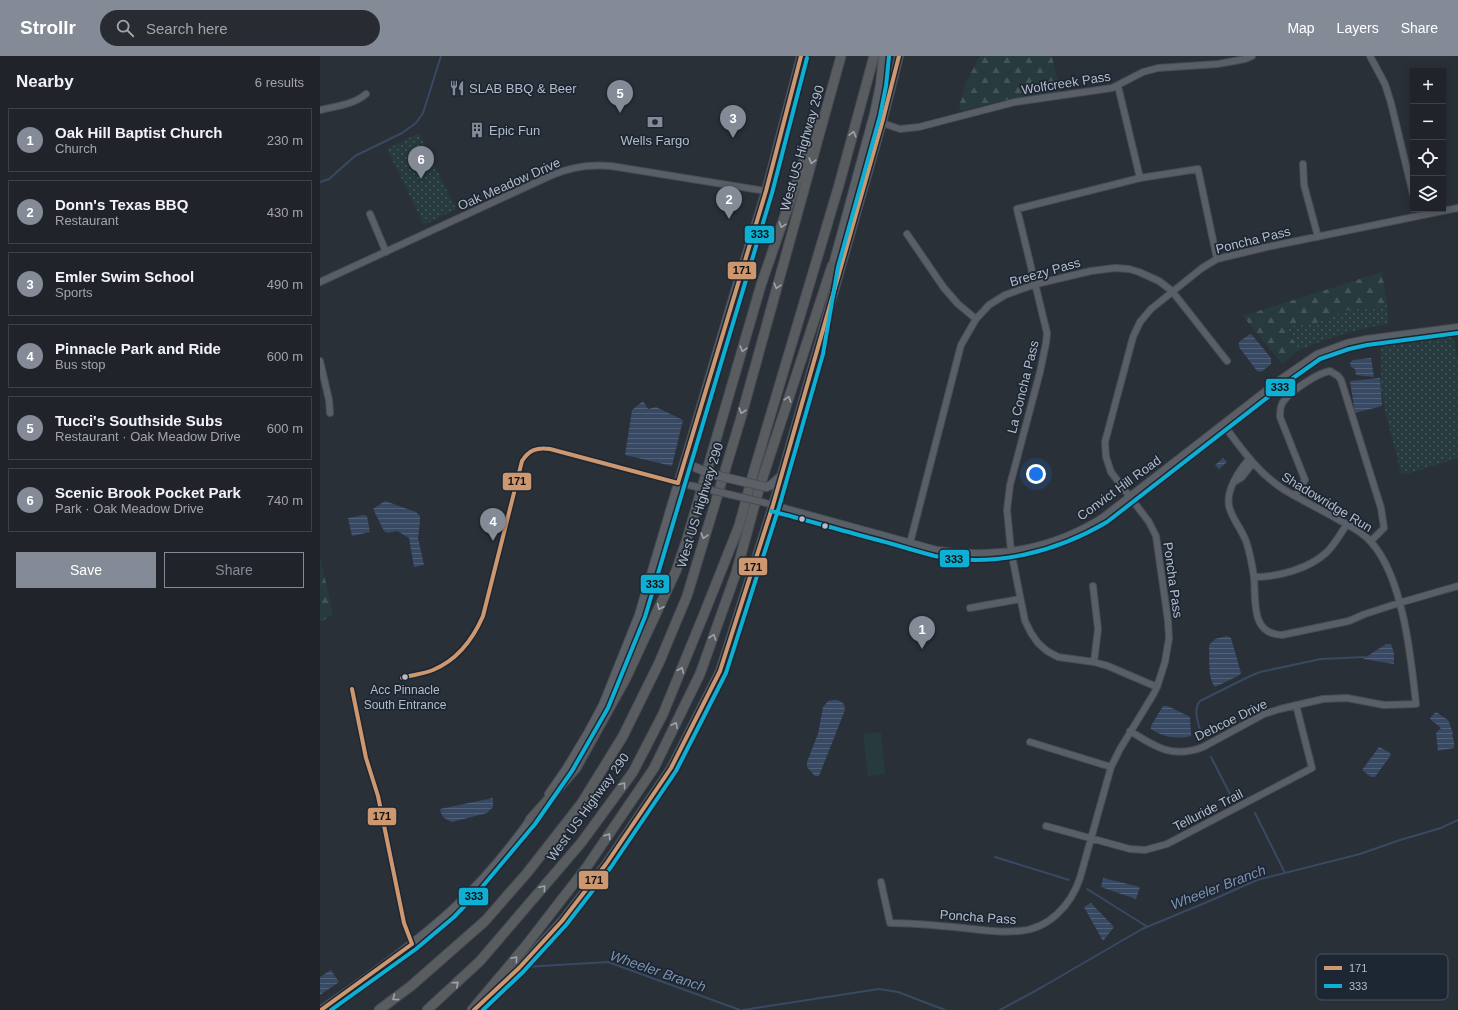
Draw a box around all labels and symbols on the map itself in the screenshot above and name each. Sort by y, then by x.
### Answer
street label: Wolfcreek Pass [1020,68,1112,97]
restaurant icon: SLAB BBQ & Beer [448,79,466,97]
pin: 5 [607,80,633,113]
place label: SLAB BBQ & Beer [469,81,577,96]
street label: West US Highway 290 [777,84,827,212]
pin: 3 [720,105,746,138]
bank icon: Wells Fargo [646,113,664,131]
building icon: Epic Fun [468,121,486,139]
place label: Epic Fun [489,123,540,138]
one-way arrow [848,131,857,138]
place label: Wells Fargo [620,133,690,148]
pin: 6 [408,146,434,179]
street label: Oak Meadow Drive [455,155,563,213]
one-way arrow [808,157,817,164]
pin: 2 [716,186,742,219]
one-way arrow [778,222,786,229]
street label: Poncha Pass [1214,223,1292,257]
line badge: 333 [744,225,775,244]
text: 333 [751,228,769,240]
street label: Breezy Pass [1008,255,1083,289]
line badge: 171 [727,261,757,280]
text: 171 [733,264,751,276]
one-way arrow [773,283,782,290]
street label: La Concha Pass [1004,338,1042,435]
one-way arrow [739,346,747,352]
line badge: 333 [1265,378,1296,397]
text: 333 [1271,381,1289,393]
one-way arrow [784,396,792,403]
one-way arrow [739,408,747,415]
street label: West US Highway 290 [674,441,726,569]
street label: Convict Hill Road [1074,453,1164,523]
your location [1026,464,1046,484]
street label: Shadowridge Run [1279,469,1375,535]
line badge: 171 [502,472,532,491]
text: 171 [508,475,526,487]
pin: 4 [480,508,506,541]
unlabelled marker [797,514,807,524]
unlabelled marker [820,521,830,531]
one-way arrow [700,532,709,539]
street label: Poncha Pass [1160,541,1186,619]
line badge: 333 [939,549,970,568]
text: 333 [945,553,963,565]
line badge: 171 [738,557,768,576]
text: 171 [744,561,762,573]
line badge: 333 [640,574,670,594]
text: 333 [646,578,664,590]
one-way arrow [657,602,665,610]
pin: 1 [909,616,935,649]
one-way arrow [709,634,717,641]
one-way arrow [677,666,685,673]
marker: Acc Pinnacle South Entrance [400,672,410,682]
place label: Acc Pinnacle South Entrance [364,683,447,712]
street label: Debcoe Drive [1192,696,1270,744]
one-way arrow [670,722,678,729]
street label: West US Highway 290 [544,750,632,864]
one-way arrow [618,783,625,790]
street label: Telluride Trail [1170,786,1246,834]
line badge: 171 [367,807,397,826]
text: 171 [373,810,391,822]
one-way arrow [603,833,611,840]
water label: Wheeler Branch [1168,861,1268,912]
line badge: 171 [578,870,609,890]
text: 171 [585,874,603,886]
one-way arrow [539,885,546,892]
line badge: 333 [458,887,489,906]
text: 333 [465,890,483,902]
street label: Poncha Pass [939,907,1017,927]
water label: Wheeler Branch [608,947,708,995]
legend [1316,954,1448,1000]
one-way arrow [511,956,518,963]
text: 171 [1349,962,1367,974]
text: 333 [1349,980,1367,992]
one-way arrow [451,981,459,988]
one-way arrow [392,993,399,1001]

